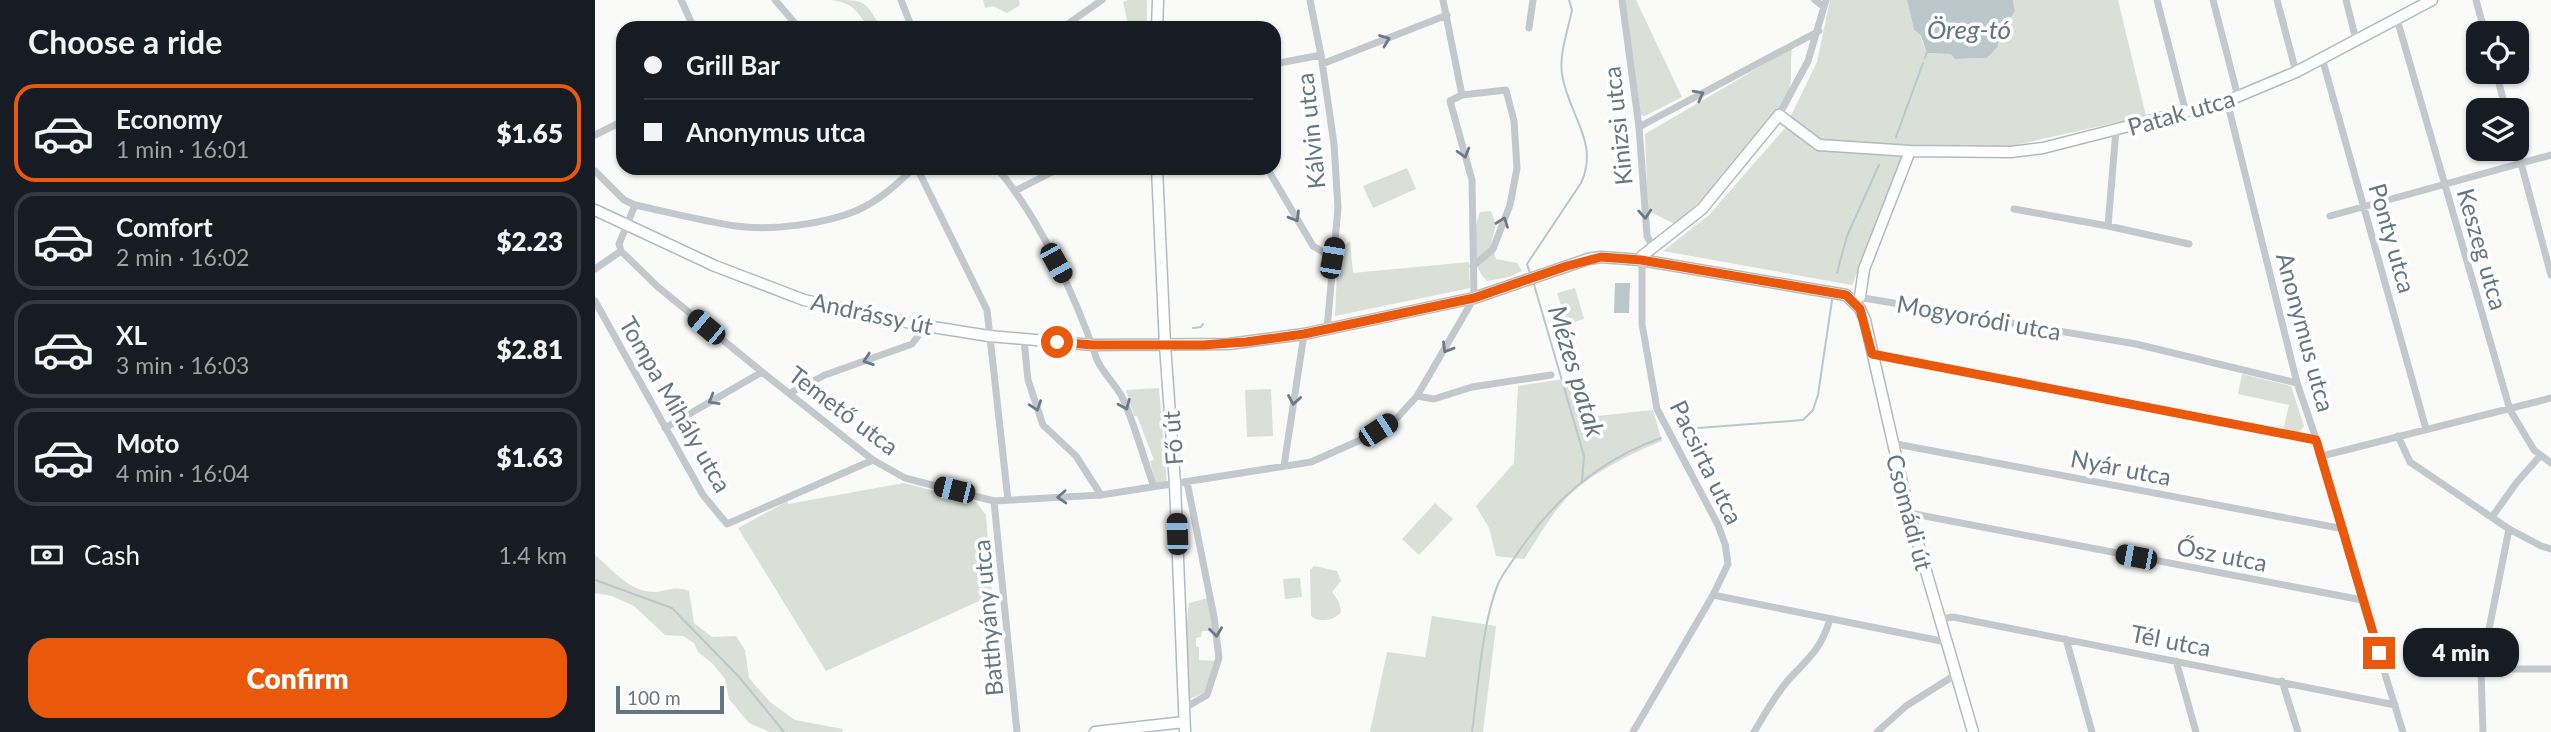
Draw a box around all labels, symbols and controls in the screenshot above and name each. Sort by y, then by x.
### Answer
water label: Öreg-tó [1927,13,2011,45]
map controls [2466,21,2529,161]
button: locate [2466,21,2529,84]
text: Choose a ride [28,22,222,61]
one-way arrow [1378,34,1390,48]
text: Grill Bar [686,49,780,81]
street label: Kinizsi utca [1596,65,1638,187]
street label: Kálvin utca [1289,72,1331,190]
street label: Patak utca [2124,83,2238,141]
one-way arrow [1692,89,1705,103]
button: layers [2466,98,2529,161]
icon: car [32,102,95,165]
text: Economy [116,103,222,135]
text: Anonymus utca [686,116,866,148]
text: $1.65 [496,117,563,149]
text: 1 min · 16:01 [116,135,249,163]
one-way arrow [1456,147,1471,159]
street label: Ponty utca [2364,180,2422,296]
street label: Keszeg utca [2452,185,2514,313]
one-way arrow [1287,209,1300,222]
one-way arrow [1637,209,1652,220]
icon: car [32,210,95,273]
text: Comfort [116,211,213,243]
one-way arrow [1495,216,1509,228]
text: $2.23 [496,225,563,257]
car [1319,235,1346,281]
car [1037,240,1076,286]
text: 2 min · 16:02 [116,243,249,271]
street label: Anonymus utca [2271,249,2341,415]
street label: Andrássy út [808,286,936,340]
street label: Mogyoródi utca [1895,288,2063,346]
water label: Mézes patak [1542,301,1612,441]
car [684,305,729,349]
street label: Tompa Mihály utca [614,311,738,497]
icon: car [32,318,95,381]
text: XL [116,319,147,351]
route start [1041,326,1073,358]
text: $2.81 [496,333,563,365]
one-way arrow [1442,340,1455,353]
text: 3 min · 16:03 [116,351,249,379]
one-way arrow [862,352,874,366]
street label: Temető utca [783,359,905,461]
one-way arrow [708,392,721,405]
one-way arrow [1287,394,1302,406]
street label: Pacsirta utca [1665,395,1749,529]
one-way arrow [1116,398,1130,410]
one-way arrow [1028,400,1042,412]
street label: Fő út [1156,410,1188,466]
car [1355,410,1402,450]
icon: car [32,426,95,489]
text: Moto [116,427,179,459]
text: $1.63 [496,441,563,473]
street label: Nyár utca [2068,443,2174,491]
street label: Csomádi út [1881,451,1940,574]
text: 4 min · 16:04 [116,459,249,487]
car [932,475,977,505]
one-way arrow [1056,489,1067,504]
car [1166,513,1189,555]
street label: Ősz utca [2174,531,2270,577]
icon: cash [28,536,66,574]
text: Cash [84,539,140,571]
street label: Batthyány utca [966,539,1008,697]
text: 1.4 km [498,541,567,569]
car [2114,543,2159,571]
street label: Tél utca [2128,618,2214,662]
one-way arrow [1208,626,1223,638]
callout: 4 min [2404,628,2519,678]
route end [2363,637,2395,669]
button: Confirm [28,638,567,718]
text: 4 min [2432,638,2490,666]
scale bar [616,683,725,715]
text: 100 m [627,686,681,709]

